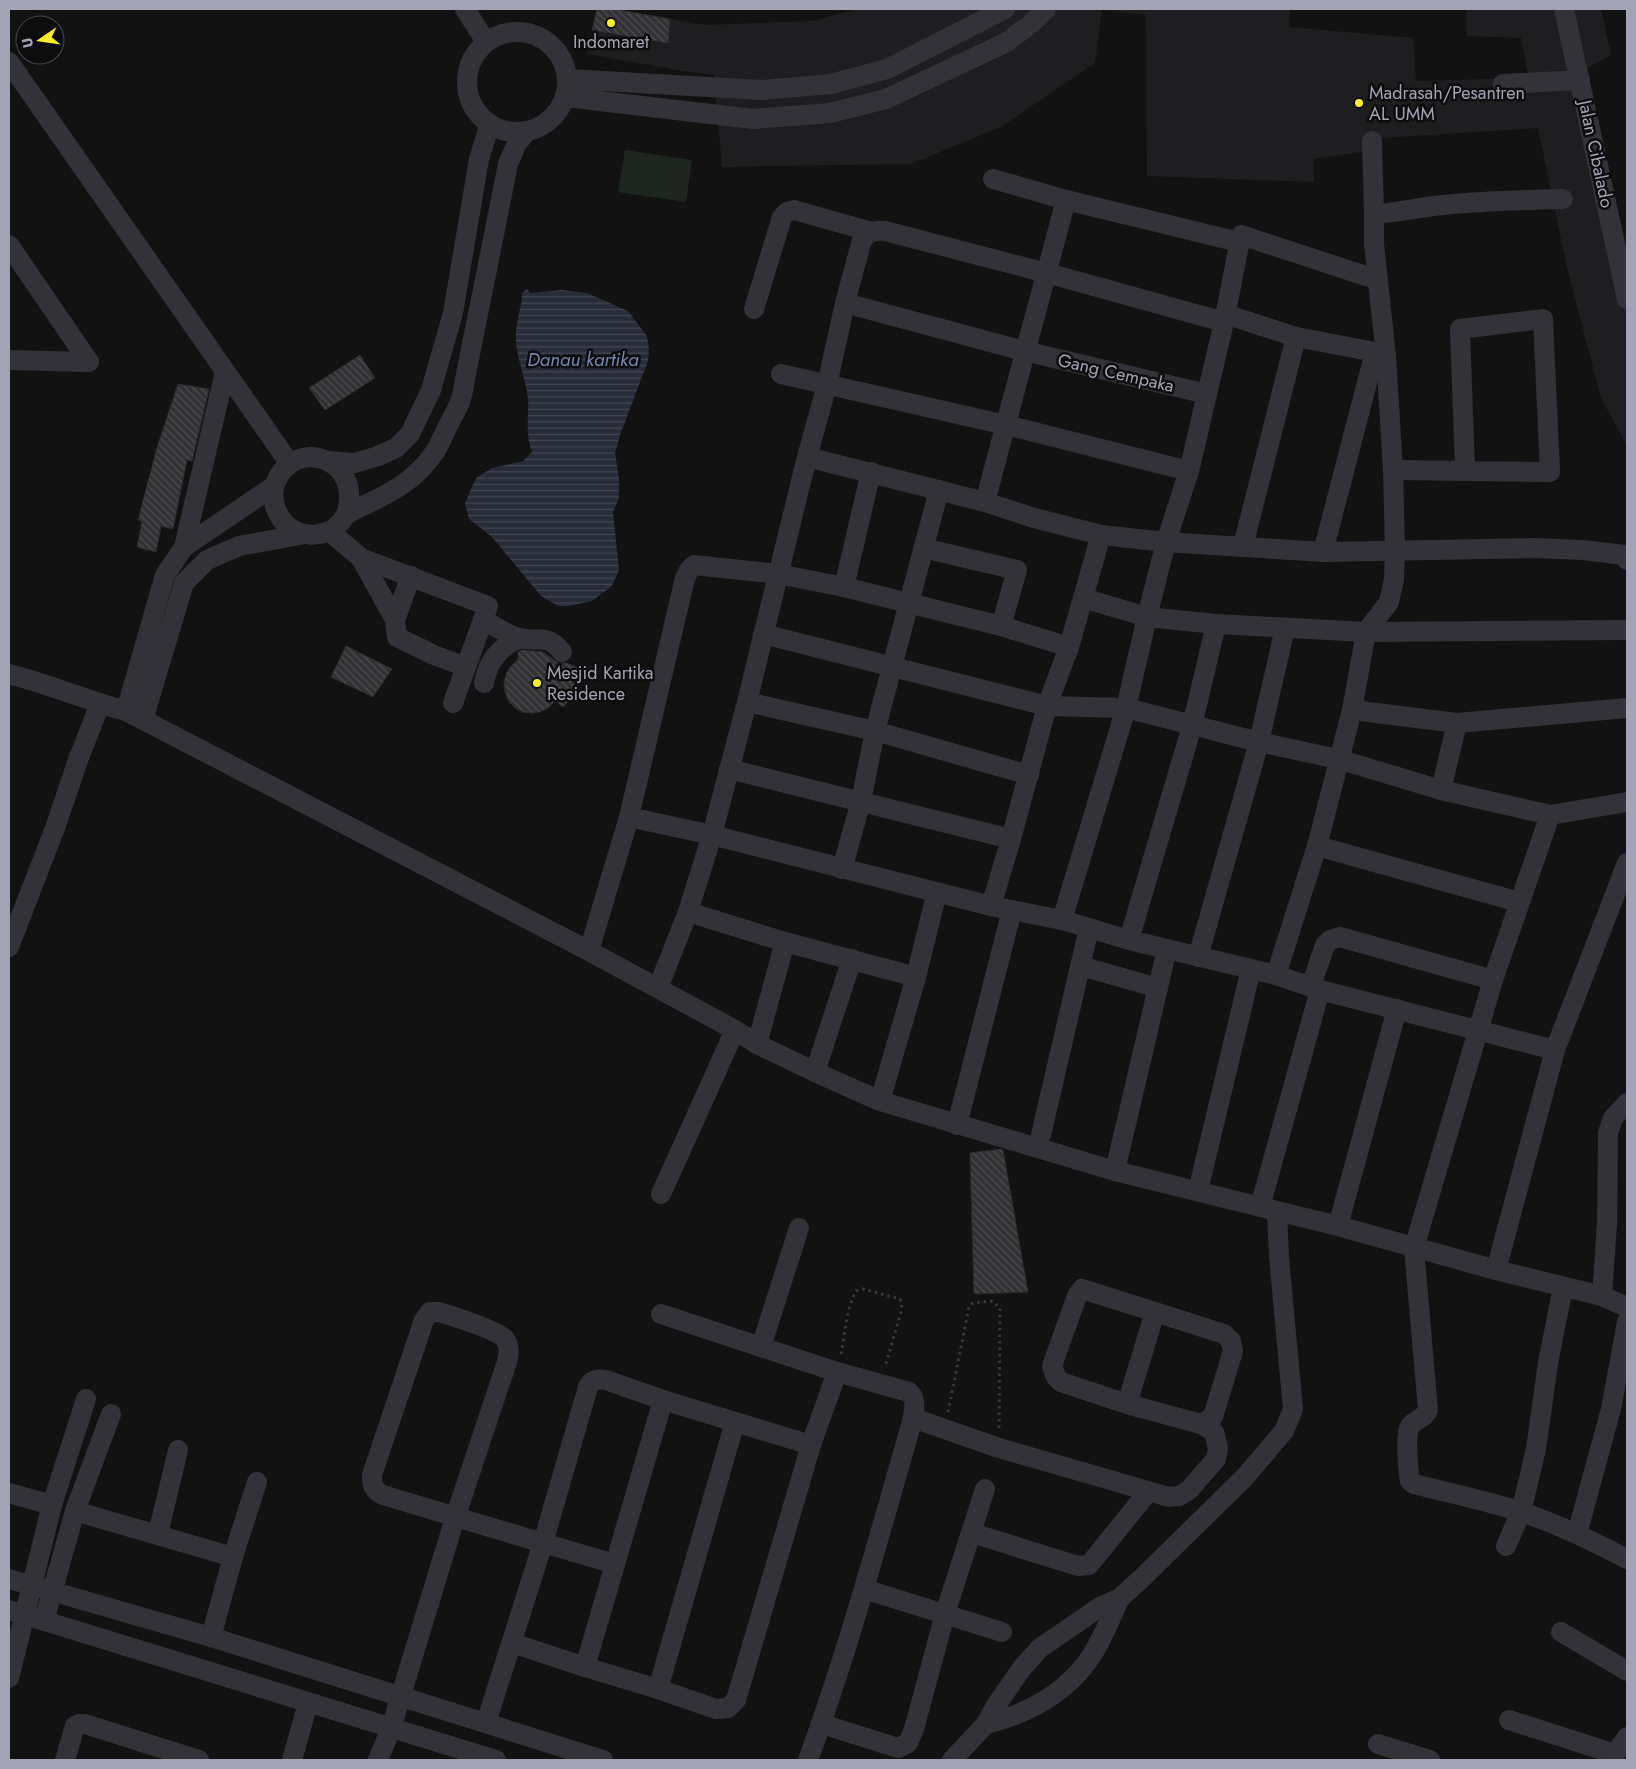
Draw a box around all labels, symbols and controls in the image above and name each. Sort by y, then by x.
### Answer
north arrow [15,15,65,65]
marker: Indomaret [605,17,617,29]
place label: Indomaret [573,29,650,55]
text: U [16,36,38,50]
place label: Madrasah/Pesantren AL UMM [1369,80,1525,127]
street label: Jalan Cibalado [1571,96,1620,210]
marker: Madrasah/Pesantren AL UMM [1353,97,1365,109]
water label: Danau kartika [527,346,639,373]
street label: Gang Cempaka [1055,347,1177,399]
place label: Mesjid Kartika Residence [547,660,654,707]
marker: Mesjid Kartika Residence [531,677,543,689]

